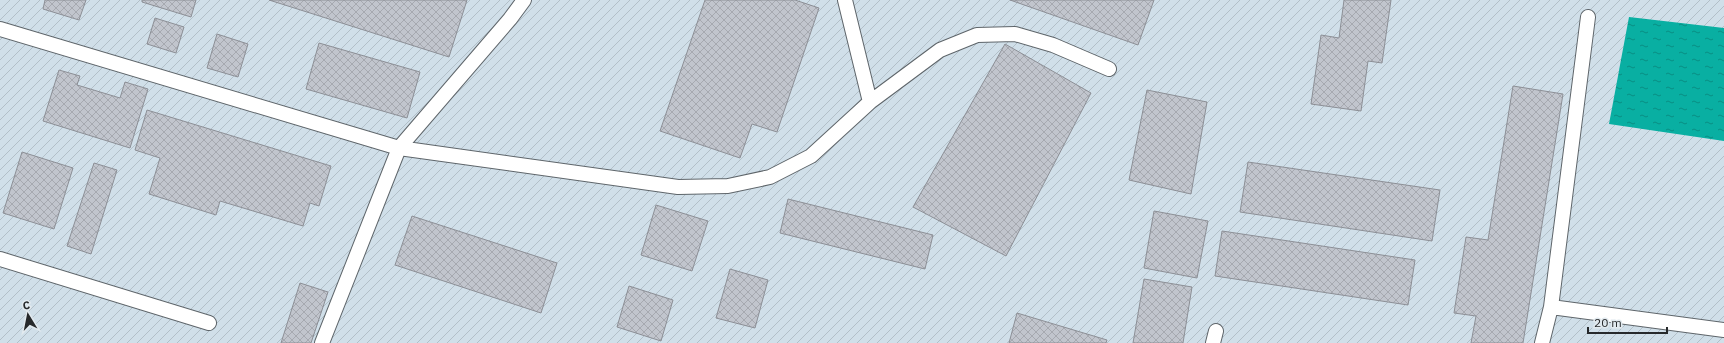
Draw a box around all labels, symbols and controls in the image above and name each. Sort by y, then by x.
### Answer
north arrow [8,295,48,335]
text: С [22,298,31,313]
scale bar [1588,309,1667,335]
text: 20 m [1594,315,1622,330]

